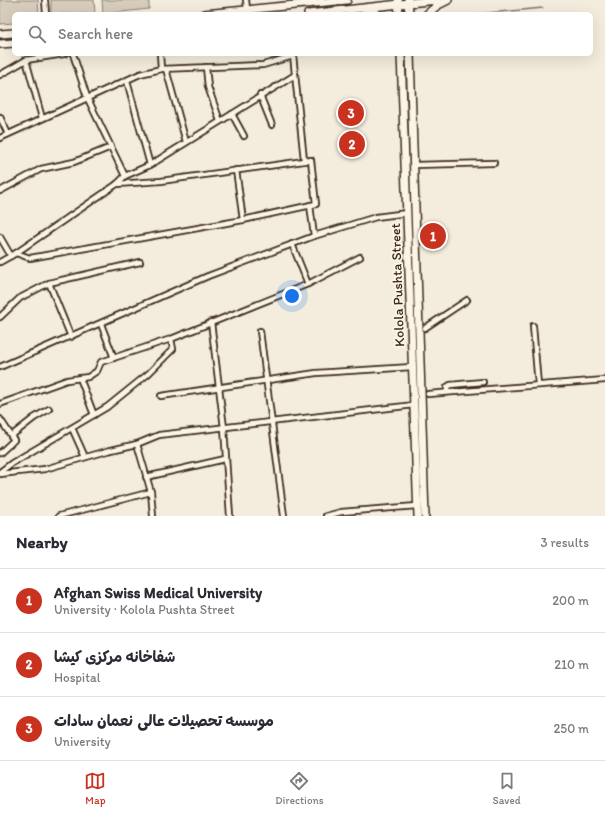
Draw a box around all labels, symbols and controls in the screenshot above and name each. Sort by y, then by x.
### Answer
search box [12,12,593,56]
icon: search [26,23,48,45]
text: Search here [58,25,133,43]
pin: 3 [338,98,364,128]
pin: 2 [339,129,365,159]
pin: 1 [420,221,446,251]
street label: Kolola Pushta Street [387,223,408,347]
your location [282,286,302,306]
text: Nearby [16,532,68,552]
text: 3 results [540,535,589,550]
text: Afghan Swiss Medical University [54,584,262,602]
text: 1 [26,593,32,608]
text: 200 m [552,593,589,608]
text: University · Kolola Pushta Street [54,602,235,617]
text: شفاخانه مرکزی کیشا [54,648,175,666]
text: 2 [26,657,32,672]
text: 210 m [554,657,589,672]
text: Hospital [54,670,101,685]
text: موسسه تحصیلات عالی نعمان سادات [54,712,274,730]
text: 3 [25,721,33,736]
text: 250 m [553,721,589,736]
text: University [54,734,111,749]
tab: Map [84,770,106,807]
tab: Directions [275,770,324,807]
tab: Saved [492,770,521,807]

